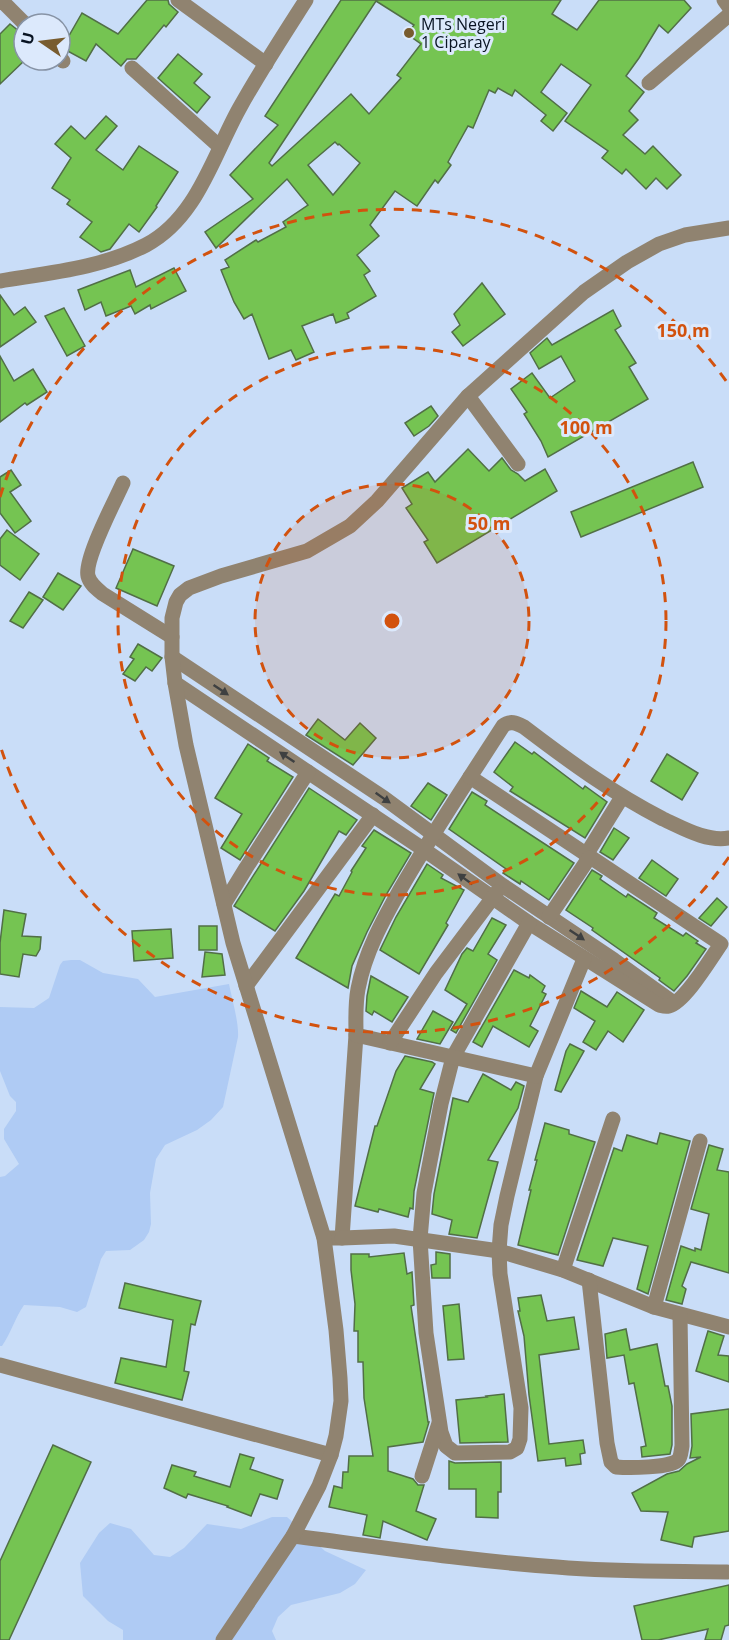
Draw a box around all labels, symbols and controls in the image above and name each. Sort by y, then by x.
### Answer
north arrow [12,12,72,72]
place label: MTs Negeri 1 Ciparay [421,13,505,53]
marker: MTs Negeri 1 Ciparay [402,26,416,40]
text: U [15,30,40,47]
text: 150 m [656,318,710,342]
text: 100 m [559,415,613,439]
text: 50 m [468,511,510,535]
centre of rings [382,611,402,631]
one-way arrow [213,684,229,695]
one-way arrow [279,751,295,763]
one-way arrow [375,792,391,804]
one-way arrow [458,873,474,885]
one-way arrow [568,929,584,941]

